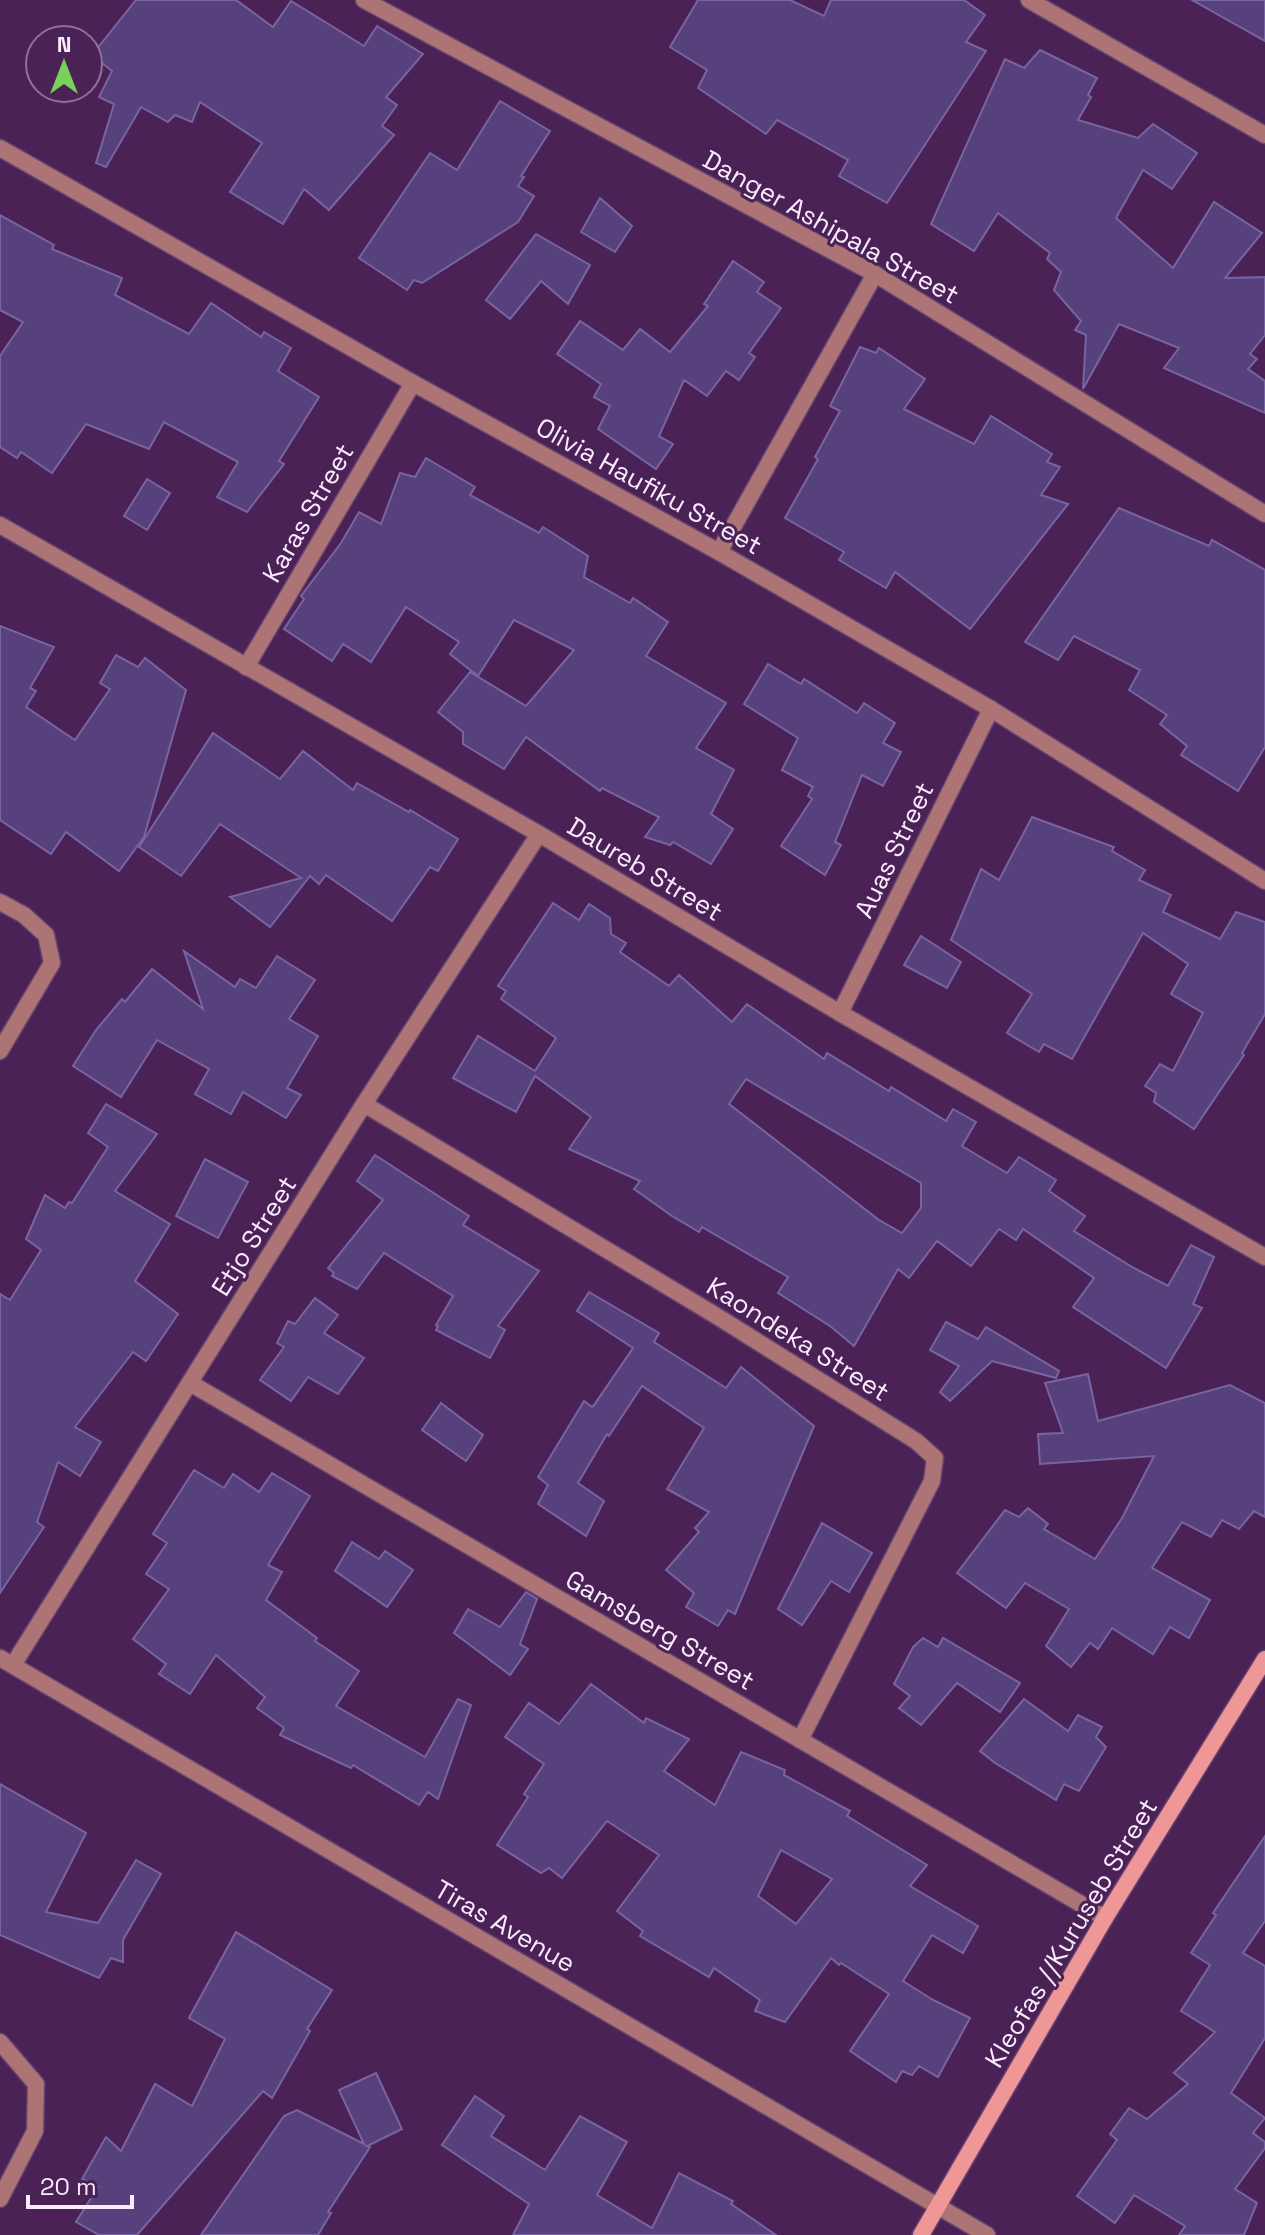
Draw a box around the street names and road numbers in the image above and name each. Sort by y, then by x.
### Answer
street label: Danger Ashipala Street [697,142,965,312]
street label: Olivia Haufiku Street [530,410,768,562]
street label: Karas Street [255,437,361,589]
street label: Auas Street [847,776,941,924]
street label: Daureb Street [561,809,729,929]
street label: Etjo Street [204,1170,304,1302]
street label: Kaondeka Street [700,1269,896,1409]
street label: Gamsberg Street [559,1562,761,1698]
street label: Kleofas //Kuruseb Street [977,1792,1165,2074]
street label: Tiras Avenue [428,1872,582,1980]

